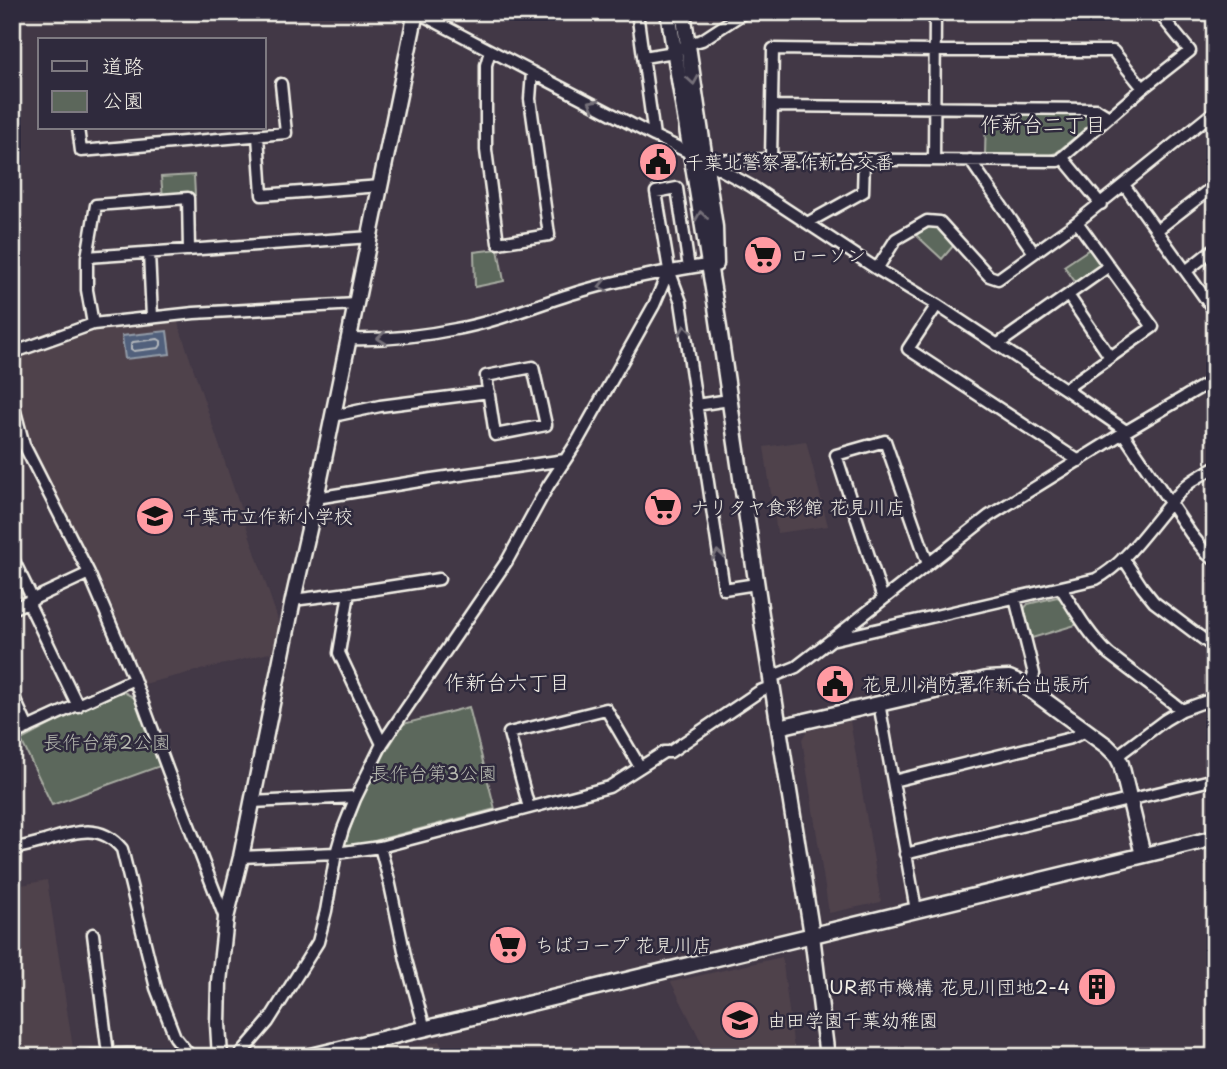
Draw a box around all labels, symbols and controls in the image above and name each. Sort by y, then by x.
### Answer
legend [38,38,266,130]
text: 道路 [102,49,144,81]
one-way arrow [685,74,700,86]
text: 公園 [102,83,144,115]
one-way arrow [588,99,601,112]
district label: 作新台二丁目 [980,107,1106,139]
public building icon: 千葉北警察署作新台交番 [637,141,679,183]
place label: 千葉北警察署作新台交番 [685,147,894,175]
one-way arrow [694,210,709,222]
supermarket icon: ローソン [742,234,784,276]
place label: ローソン [790,240,866,268]
one-way arrow [597,278,609,292]
one-way arrow [678,324,693,336]
one-way arrow [376,331,388,346]
supermarket icon: ナリタヤ食彩館 花見川店 [642,486,684,528]
place label: ナリタヤ食彩館 花見川店 [690,492,905,520]
school or university icon: 千葉市立作新小学校 [134,495,176,537]
place label: 千葉市立作新小学校 [182,501,353,529]
one-way arrow [711,549,726,561]
public building icon: 花見川消防署作新台出張所 [814,663,856,705]
district label: 作新台六丁目 [444,665,570,697]
place label: 花見川消防署作新台出張所 [862,669,1090,697]
park label: 長作台第2公園 [43,727,171,755]
park label: 長作台第3公園 [371,758,497,786]
supermarket icon: ちばコープ 花見川店 [487,924,529,966]
place label: ちばコープ 花見川店 [535,930,711,958]
building icon: UR都市機構 花見川団地2-4 [1076,966,1118,1008]
place label: UR都市機構 花見川団地2-4 [829,972,1070,1000]
school or university icon: 由田学園千葉幼稚園 [719,999,761,1041]
place label: 由田学園千葉幼稚園 [767,1005,938,1033]

